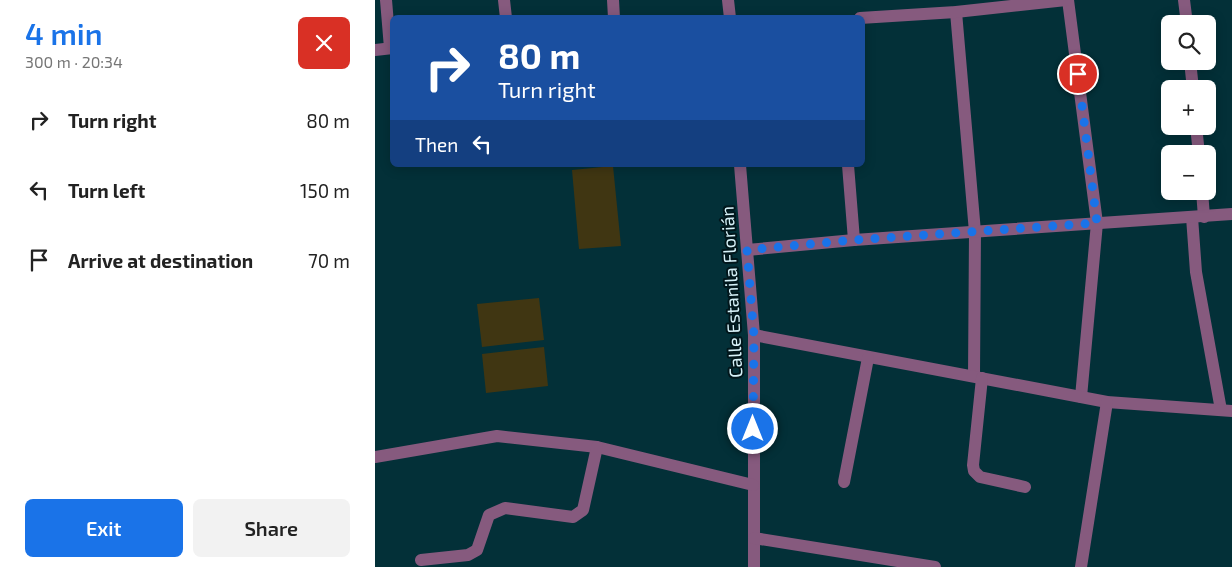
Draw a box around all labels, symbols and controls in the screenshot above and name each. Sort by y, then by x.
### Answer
text: 4 min [25,15,103,51]
map controls [1161,15,1216,200]
button: search [1161,15,1216,70]
button: close [298,17,350,69]
text: 80 m [498,34,580,76]
icon: right [415,35,480,100]
text: 300 m · 20:34 [25,52,123,71]
pin [1057,53,1099,95]
icon: arrive [1064,60,1092,88]
text: Turn right [498,76,596,102]
button: + [1161,80,1216,135]
icon: right [25,106,53,134]
text: Turn right [68,109,156,132]
text: 80 m [306,109,350,132]
icon: left [468,130,496,158]
text: Then [415,133,458,156]
button: − [1161,145,1216,200]
icon: left [25,176,53,204]
text: Turn left [68,179,145,202]
text: 150 m [300,179,350,202]
street label: Calle Estanila Florián [716,206,746,378]
icon: arrive [25,246,53,274]
text: Arrive at destination [68,249,253,272]
text: 70 m [308,249,350,272]
position arrow [726,402,778,454]
button: Exit [25,499,183,557]
button: Share [193,499,350,557]

